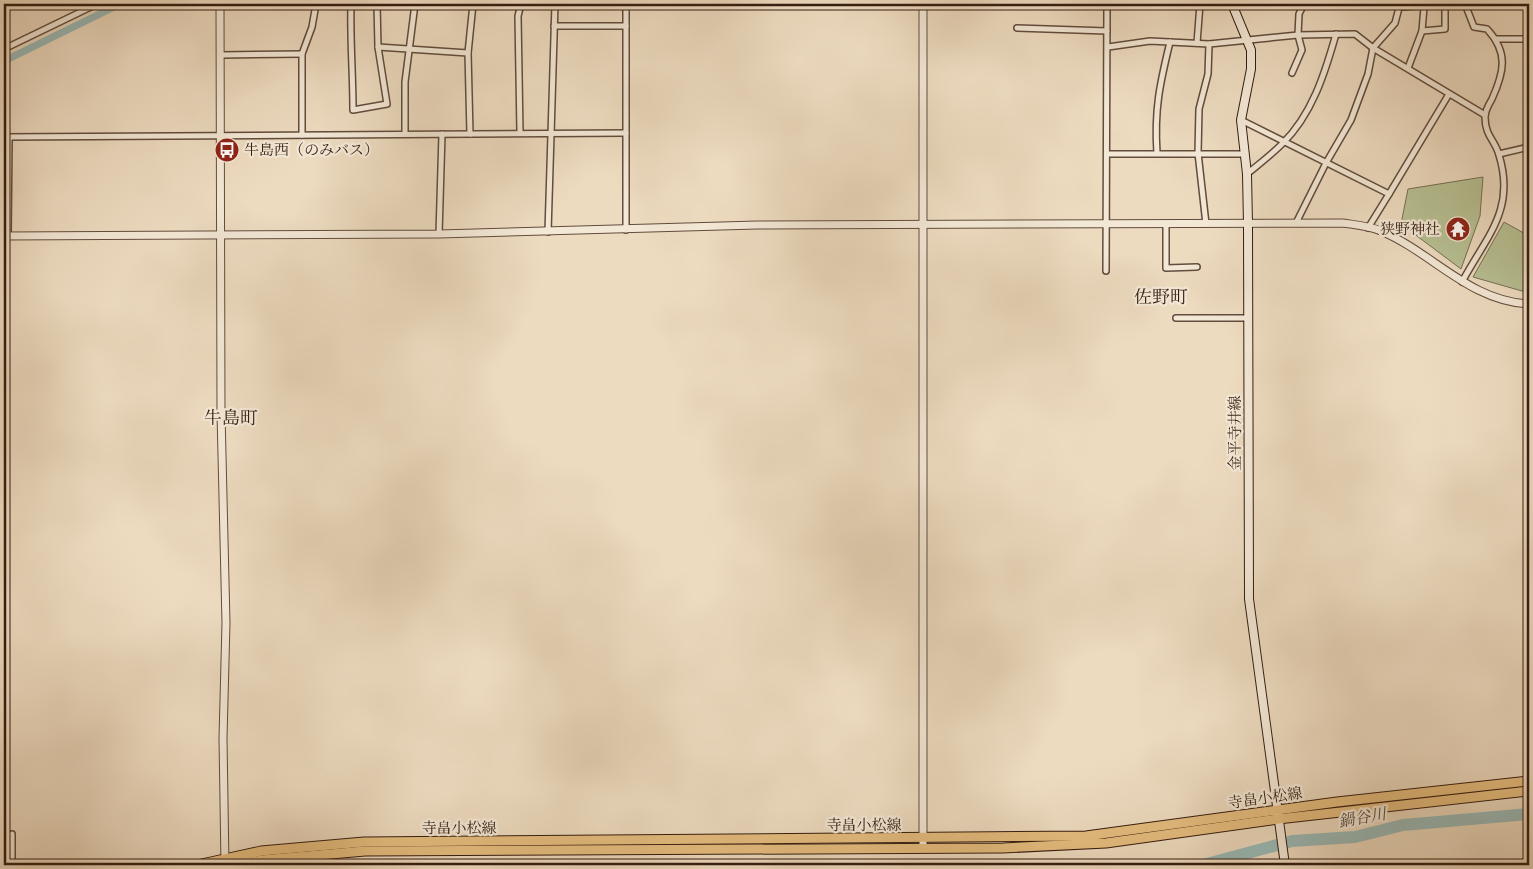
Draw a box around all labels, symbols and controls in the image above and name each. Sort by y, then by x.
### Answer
bus stop icon: 牛島西（のみバス） [214,137,240,163]
place label: 牛島西（のみバス） [244,140,379,160]
temple icon: 狭野神社 [1445,216,1471,242]
place label: 狭野神社 [1380,219,1440,239]
district label: 佐野町 [1134,285,1188,309]
street label: 金平寺井線 [1225,395,1245,471]
district label: 牛島町 [204,406,258,430]
street label: 寺畠小松線 [1226,783,1304,813]
water label: 鍋谷川 [1337,803,1390,833]
street label: 寺畠小松線 [826,815,902,835]
street label: 寺畠小松線 [421,818,497,838]

